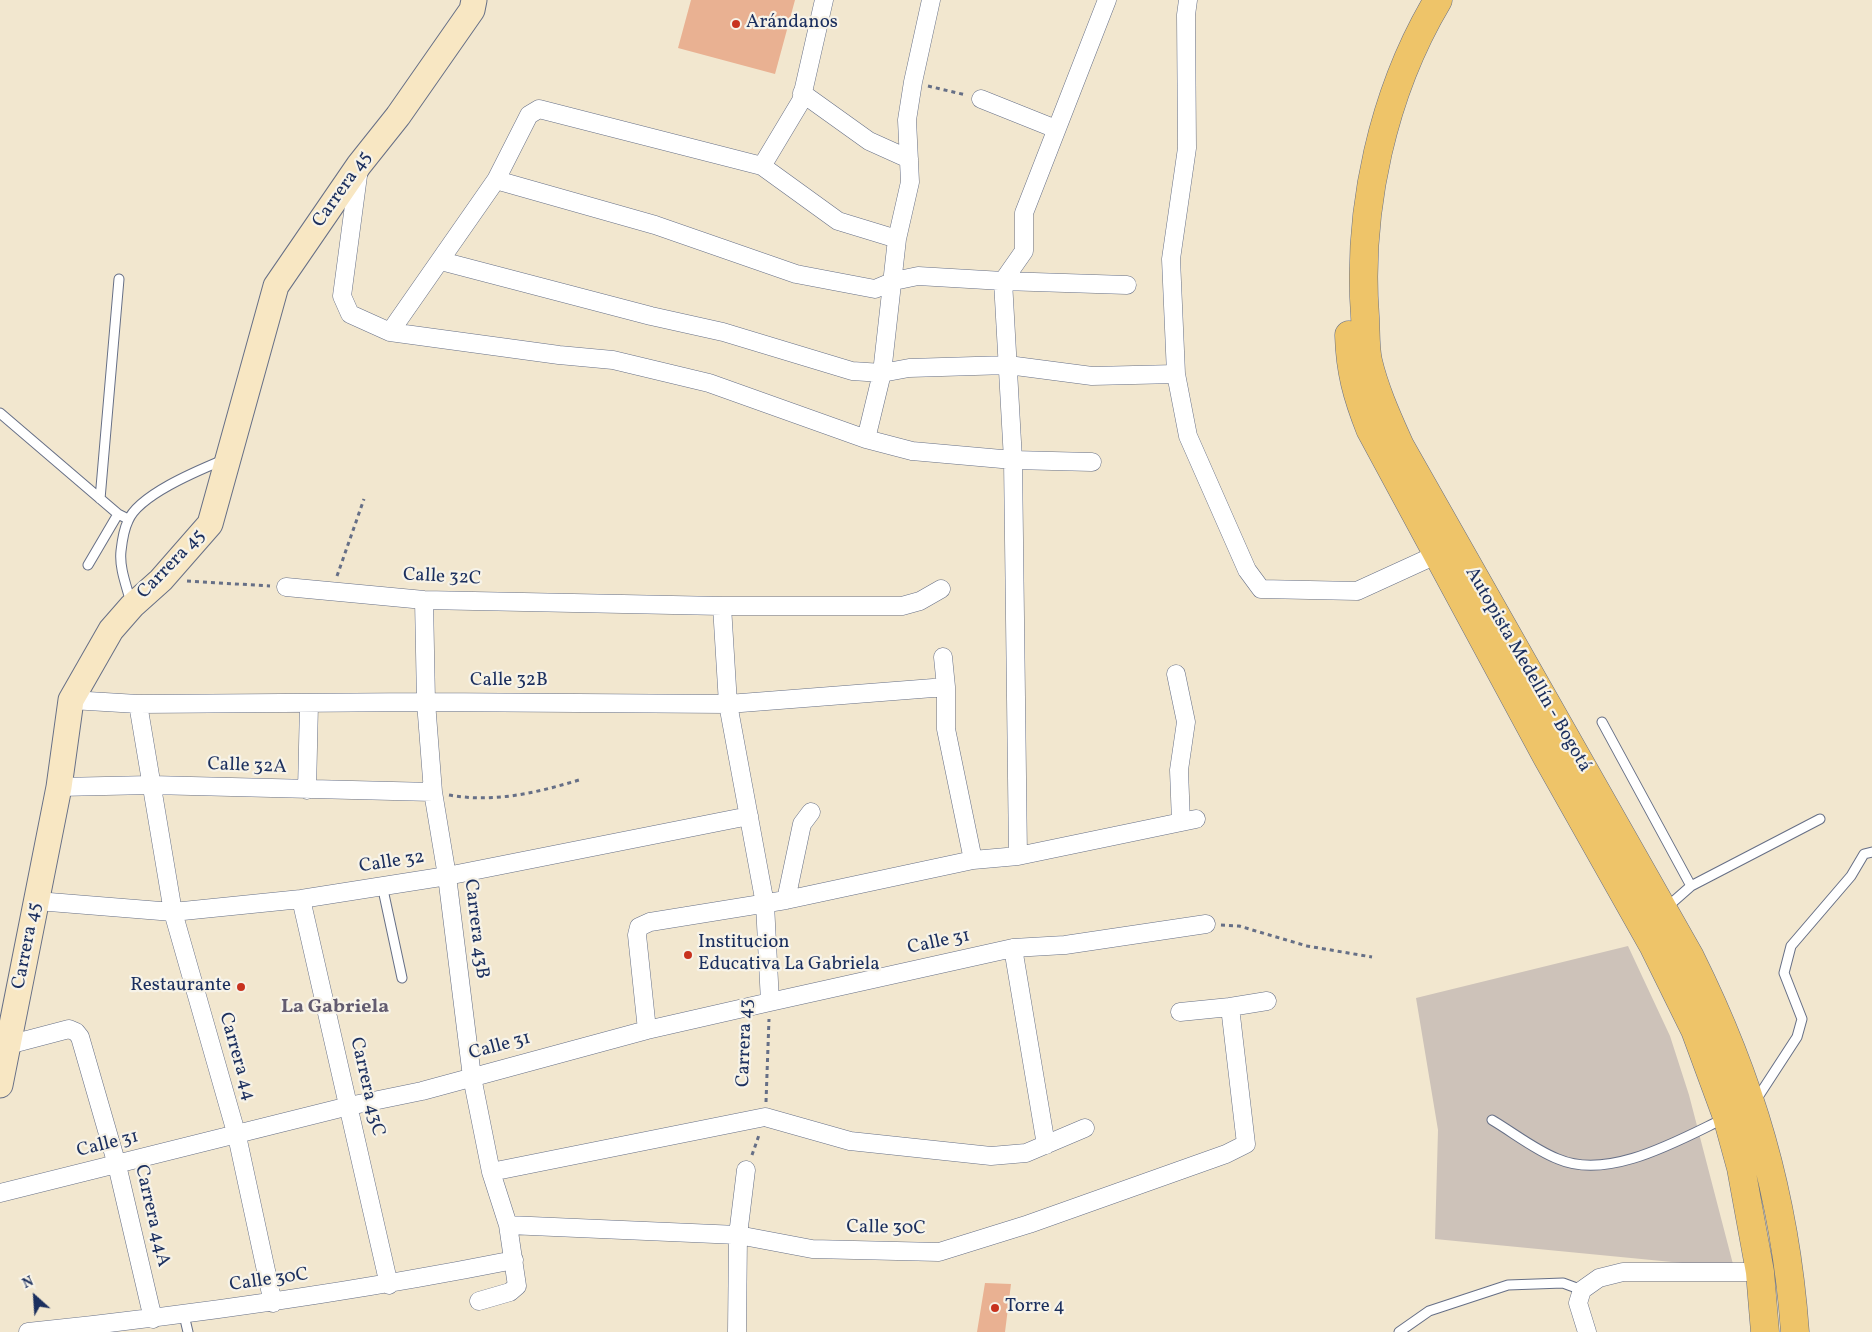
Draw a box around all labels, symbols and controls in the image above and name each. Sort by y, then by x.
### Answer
place label: Arándanos [746,13,838,35]
marker: Arándanos [730,18,742,30]
street label: Carrera 45 [308,147,378,233]
street label: Carrera 45 [133,525,211,605]
street label: Autopista Medellín - Bogotá [1459,563,1595,777]
street label: Calle 32C [402,565,482,591]
street label: Calle 32B [470,671,548,693]
street label: Calle 32A [207,754,287,780]
street label: Calle 32 [358,847,426,879]
street label: Carrera 43B [458,878,492,980]
street label: Carrera 45 [8,901,48,991]
street label: Calle 31 [906,925,972,961]
place label: Institucion Educativa La Gabriela [698,933,880,977]
marker: Institucion Educativa La Gabriela [682,949,694,961]
place label: Restaurante [130,976,231,998]
marker: Restaurante [235,981,247,993]
district label: La Gabriela [281,996,389,1020]
street label: Carrera 43 [733,998,759,1088]
street label: Carrera 44 [213,1010,259,1104]
street label: Calle 31 [467,1028,533,1066]
street label: Carrera 43C [344,1035,388,1139]
street label: Calle 31 [75,1126,141,1164]
street label: Carrera 44A [128,1163,174,1269]
street label: Calle 30C [846,1217,926,1241]
street label: Calle 30C [228,1264,310,1298]
north arrow [10,1272,60,1322]
text: N [19,1272,37,1294]
place label: Torre 4 [1005,1297,1065,1319]
marker: Torre 4 [989,1302,1001,1314]

